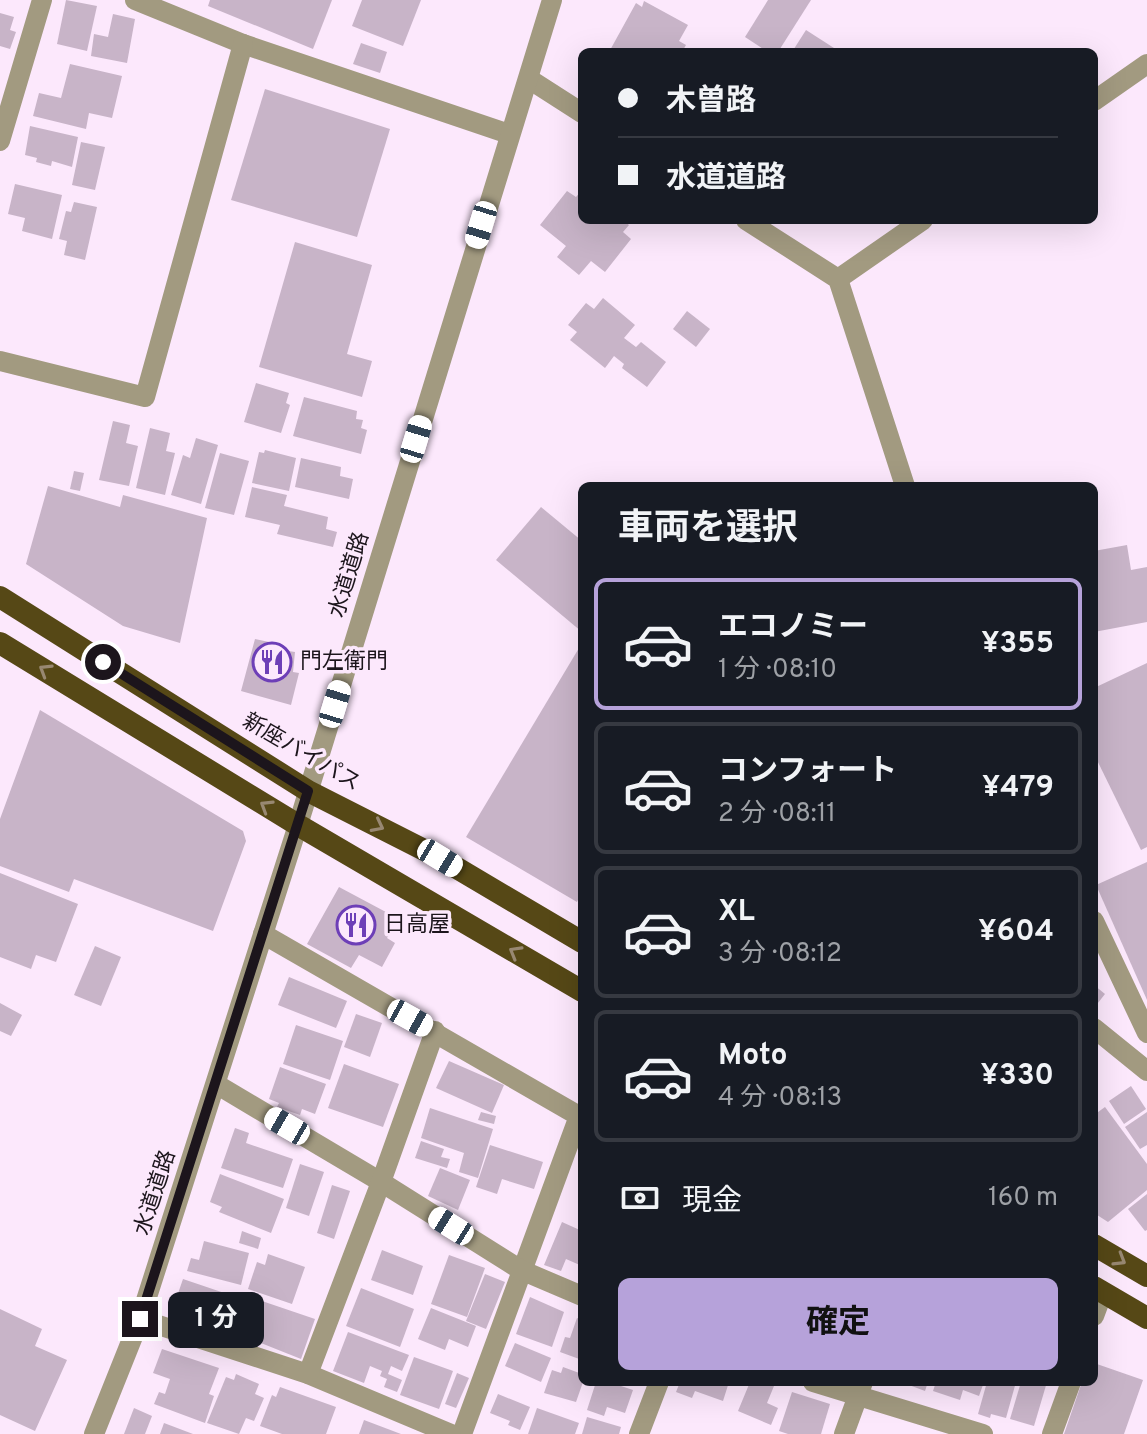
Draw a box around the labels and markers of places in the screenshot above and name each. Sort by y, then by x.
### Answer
restaurant icon: 門左衛門 [251,641,293,683]
place label: 門左衛門 [300,649,388,676]
restaurant icon: 日高屋 [335,904,377,946]
place label: 日高屋 [384,912,450,939]

